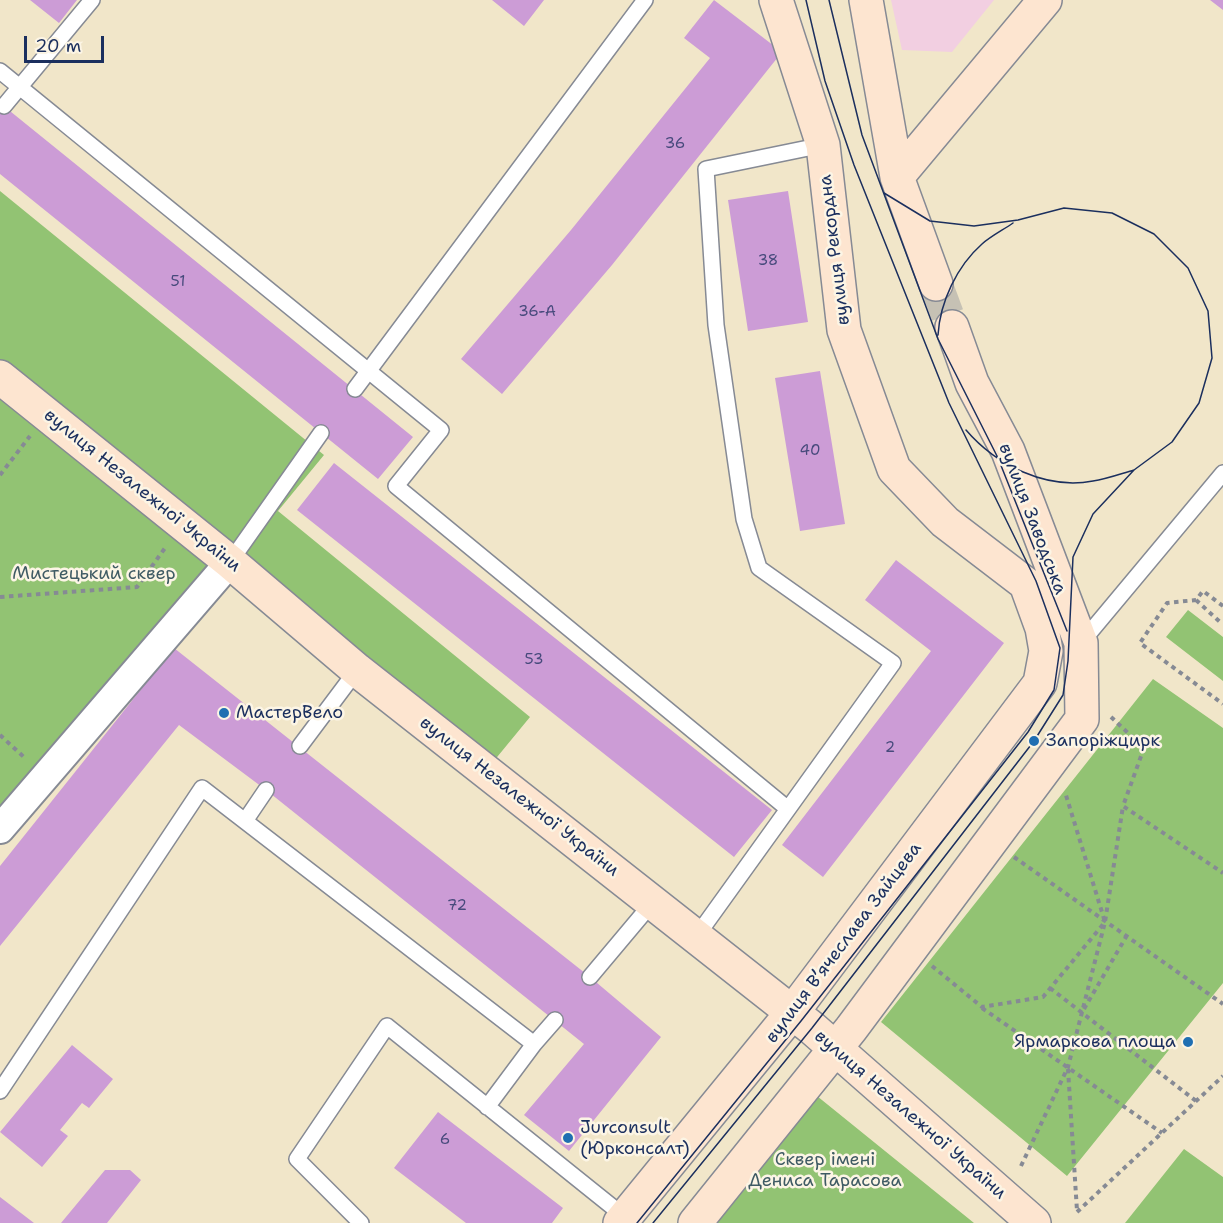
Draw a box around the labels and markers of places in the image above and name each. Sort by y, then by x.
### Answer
place label: МастерВело [236,702,343,724]
marker: МастерВело [217,706,231,720]
place label: Запоріжцирк [1046,730,1160,752]
marker: Запоріжцирк [1027,734,1041,748]
place label: Ярмаркова площа [1014,1031,1176,1053]
marker: Ярмаркова площа [1181,1035,1195,1049]
place label: Jurconsult (Юрконсалт) [580,1117,690,1160]
marker: Jurconsult (Юрконсалт) [561,1131,575,1145]

